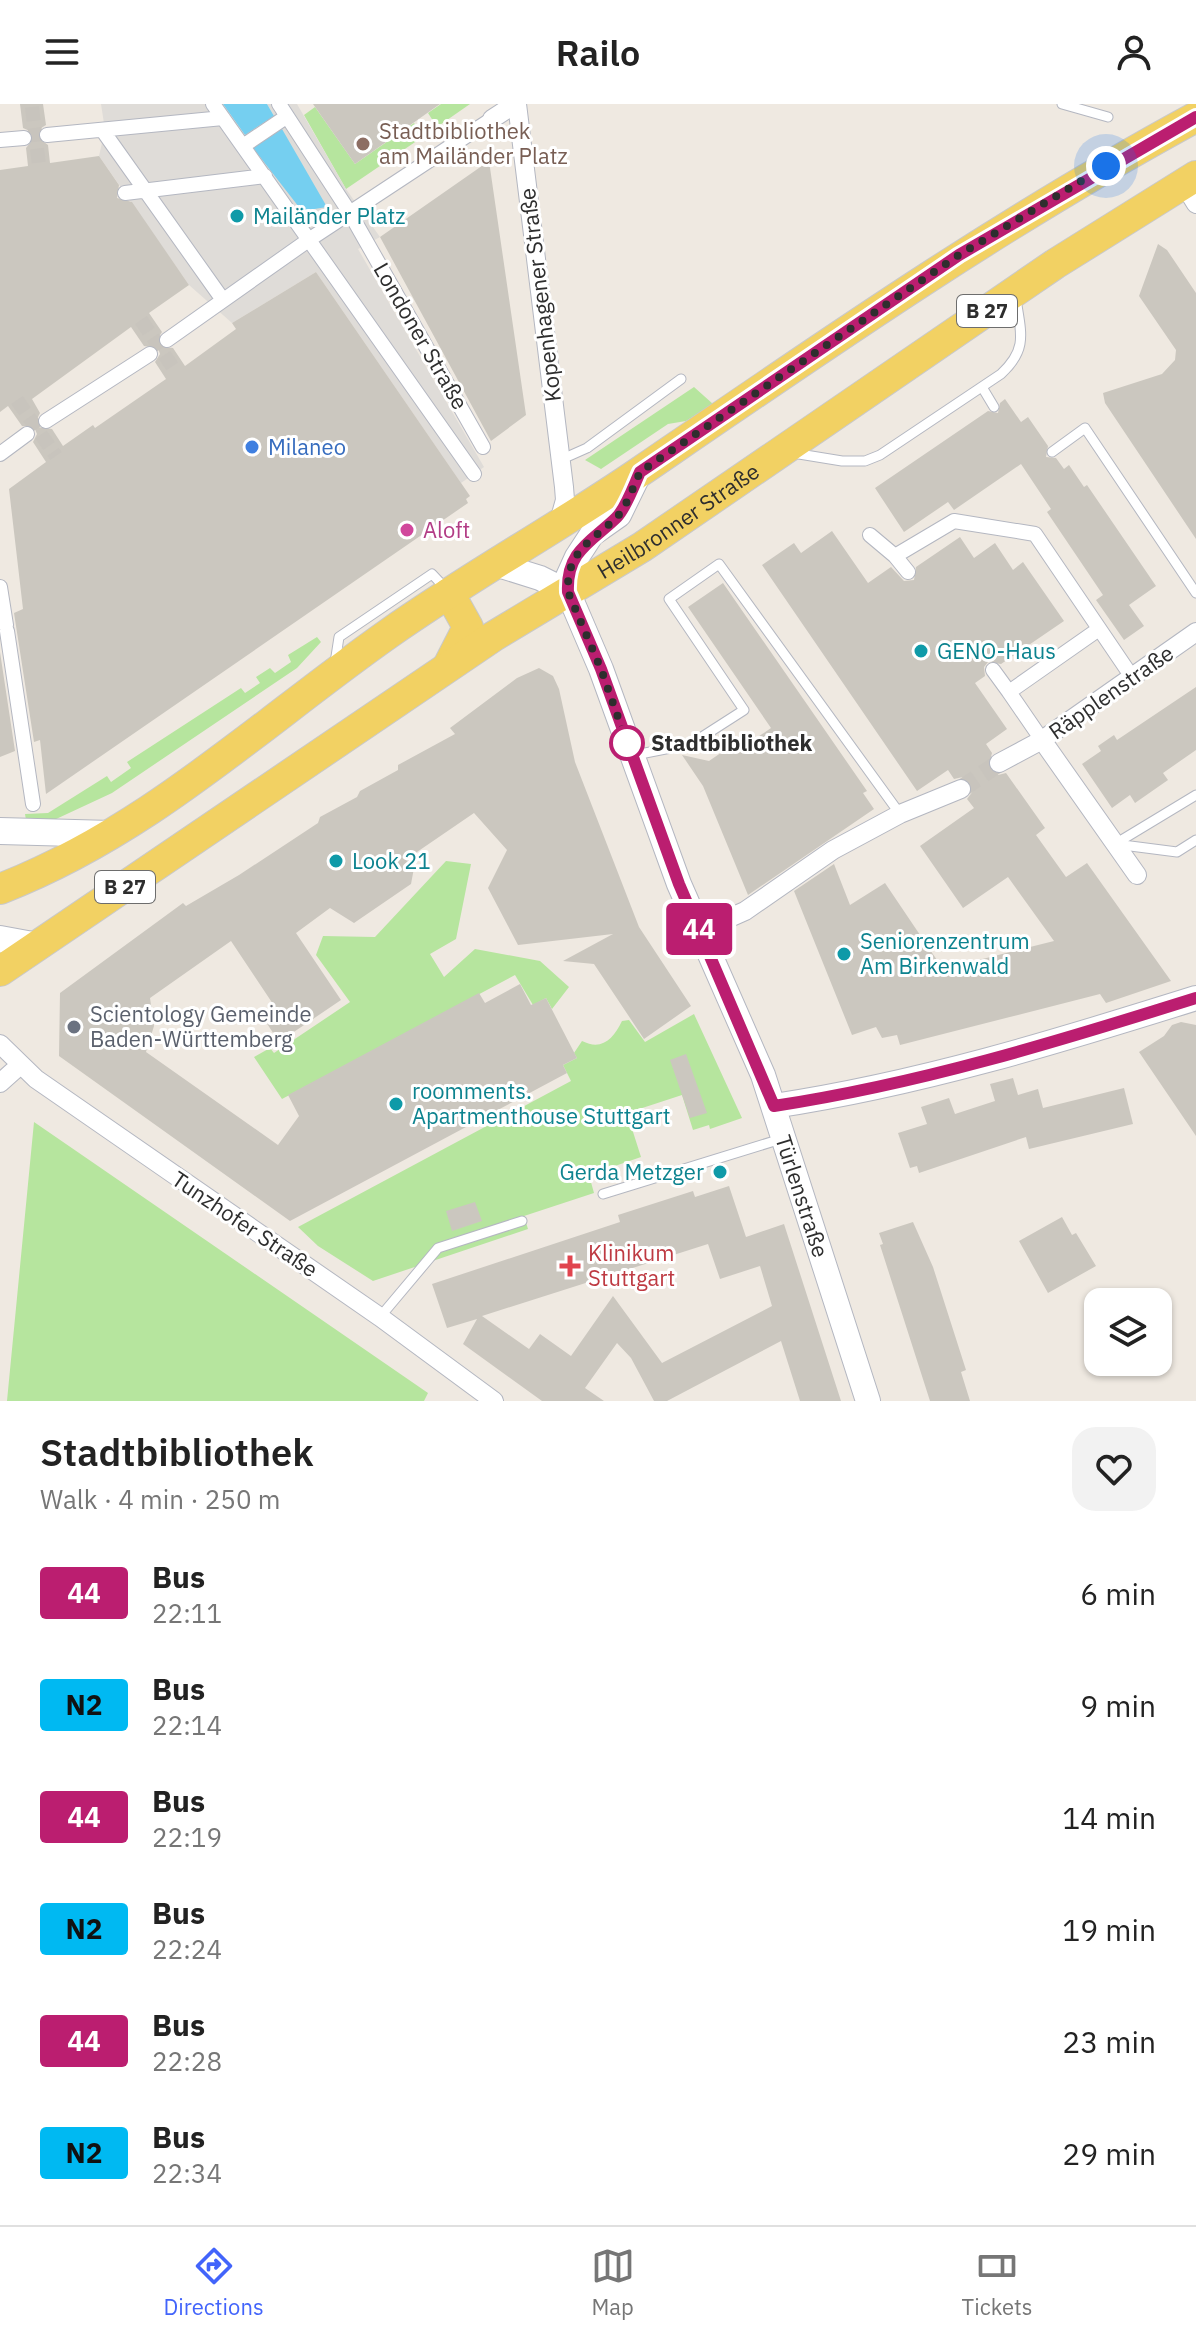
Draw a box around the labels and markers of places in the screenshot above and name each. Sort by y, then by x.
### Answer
place label: Stadtbibliothek am Mailänder Platz [379,116,568,170]
marker: Stadtbibliothek am Mailänder Platz [354,135,372,153]
place label: Mailänder Platz [253,201,405,230]
marker: Mailänder Platz [228,207,246,225]
place label: Milaneo [268,432,346,461]
marker: Milaneo [243,438,261,456]
place label: Aloft [423,515,470,544]
marker: Aloft [398,521,416,539]
place label: GENO-Haus [937,636,1056,665]
marker: GENO-Haus [912,642,930,660]
marker: Stadtbibliothek [610,726,644,760]
place label: Stadtbibliothek [651,728,813,757]
place label: Look 21 [352,846,431,875]
marker: Look 21 [327,852,345,870]
place label: Seniorenzentrum Am Birkenwald [860,926,1030,980]
marker: Seniorenzentrum Am Birkenwald [835,945,853,963]
place label: Scientology Gemeinde Baden-Württemberg [90,999,312,1053]
marker: Scientology Gemeinde Baden-Württemberg [65,1018,83,1036]
place label: roomments. Apartmenthouse Stuttgart [412,1076,671,1130]
marker: roomments. Apartmenthouse Stuttgart [387,1095,405,1113]
place label: Gerda Metzger [559,1157,704,1186]
marker: Gerda Metzger [711,1163,729,1181]
place label: Klinikum Stuttgart [588,1238,675,1292]
marker: Klinikum Stuttgart [559,1255,581,1277]

